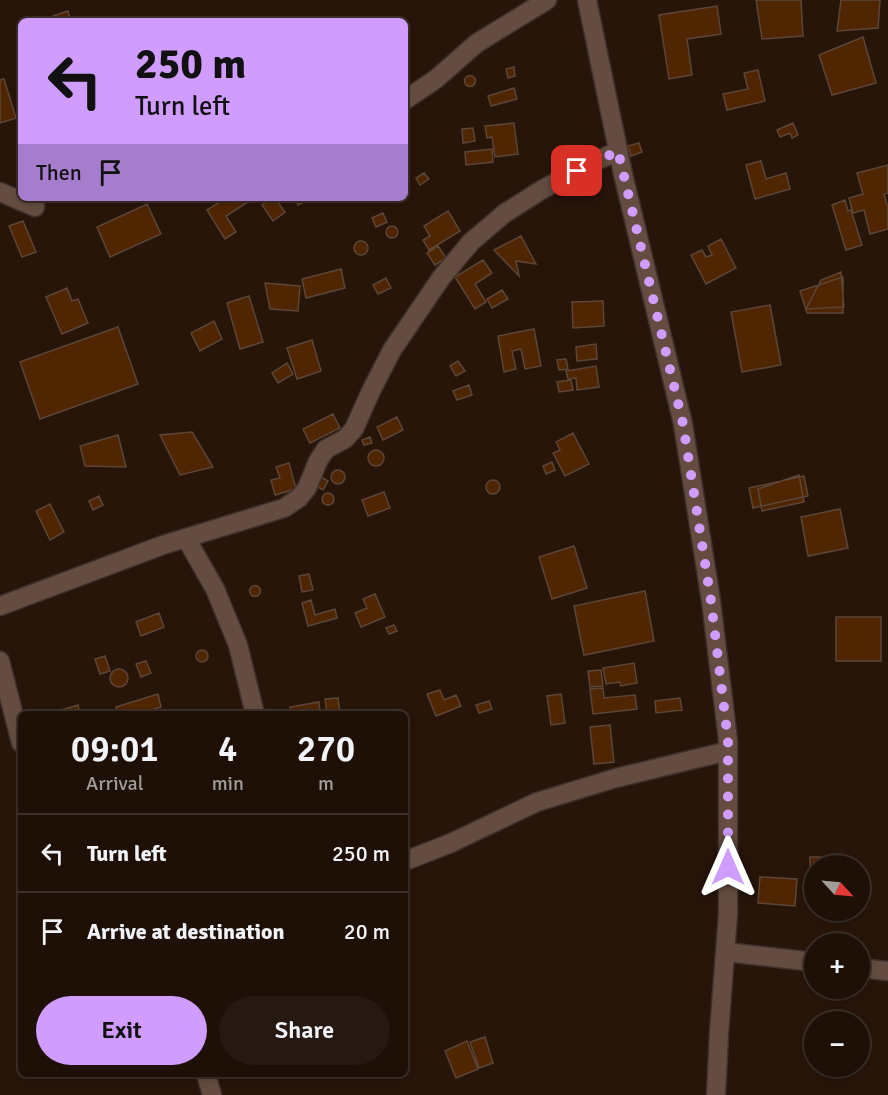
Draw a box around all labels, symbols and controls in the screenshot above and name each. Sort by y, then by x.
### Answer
text: 250 m [135,39,246,90]
icon: left [36,42,114,120]
text: Turn left [135,90,230,123]
pin [551,145,602,196]
icon: arrive [560,154,593,187]
icon: arrive [94,156,127,189]
text: Then [36,159,82,186]
text: 09:01 [71,727,159,772]
text: 4 [218,727,238,772]
text: 270 [297,727,355,772]
text: Arrival [86,771,144,796]
text: min [212,771,244,796]
text: m [318,771,334,796]
position arrow [696,835,760,899]
icon: left [36,837,69,870]
text: Turn left [87,840,167,867]
text: 250 m [332,840,390,867]
north arrow [804,855,870,921]
map controls [804,855,870,1077]
icon: arrive [36,915,69,948]
text: Arrive at destination [87,918,284,945]
text: 20 m [344,918,390,945]
button: + [804,933,870,999]
button: Exit [36,996,207,1065]
button: Share [219,996,390,1065]
button: − [804,1011,870,1077]

